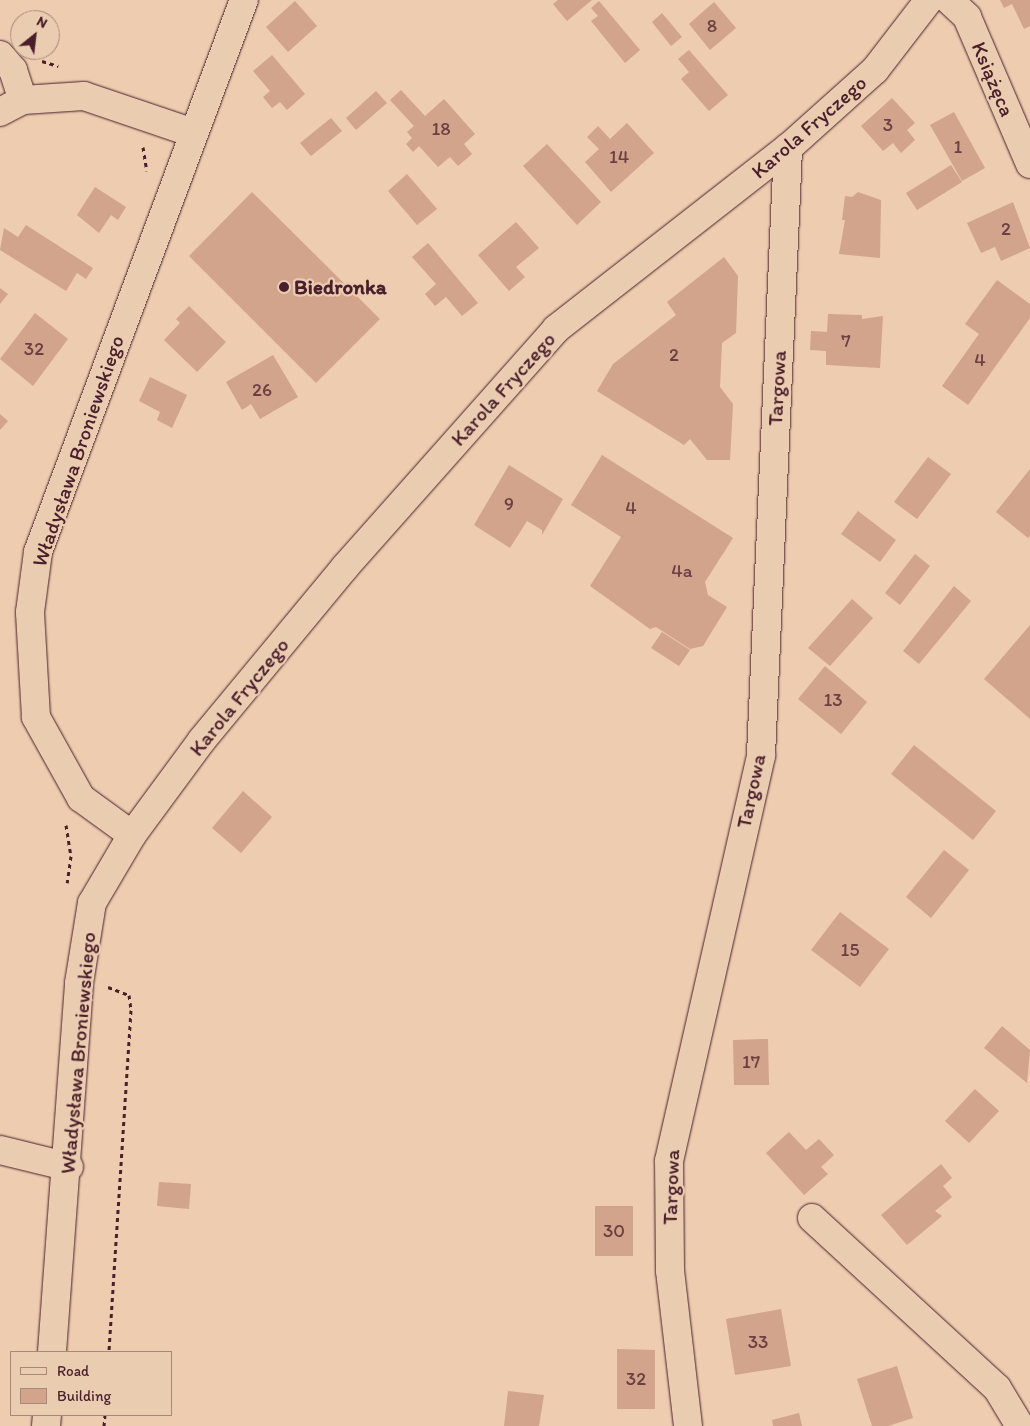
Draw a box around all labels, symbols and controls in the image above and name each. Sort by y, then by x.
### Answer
north arrow [10,10,60,60]
text: N [34,13,50,32]
house number: 8 [707,15,717,37]
street label: Książęca [966,38,1020,120]
street label: Karola Fryczego [746,70,872,184]
house number: 3 [883,114,893,136]
house number: 18 [431,118,451,140]
house number: 1 [954,136,962,158]
house number: 14 [609,146,629,168]
house number: 2 [1001,218,1011,240]
place label: Biedronka [294,274,387,300]
marker: Biedronka [278,281,290,293]
street label: Karola Fryczego [445,327,561,451]
house number: 7 [841,330,851,352]
street label: Władysława Broniewskiego [27,332,129,570]
house number: 32 [24,338,44,360]
house number: 2 [669,344,679,366]
house number: 4 [974,349,986,371]
street label: Targowa [762,350,792,426]
house number: 26 [252,379,272,401]
house number: 9 [504,493,514,515]
house number: 4 [625,497,637,519]
house number: 4a [671,560,693,582]
street label: Karola Fryczego [184,633,294,761]
house number: 13 [823,689,843,711]
street label: Targowa [731,751,771,831]
street label: Władysława Broniewskiego [55,931,101,1175]
house number: 15 [841,939,859,961]
house number: 17 [742,1051,760,1073]
street label: Targowa [657,1149,685,1225]
house number: 30 [603,1220,625,1242]
house number: 33 [748,1331,768,1353]
legend [10,1351,172,1416]
text: Road [57,1362,89,1380]
house number: 32 [626,1368,646,1390]
text: Building [57,1387,111,1405]

